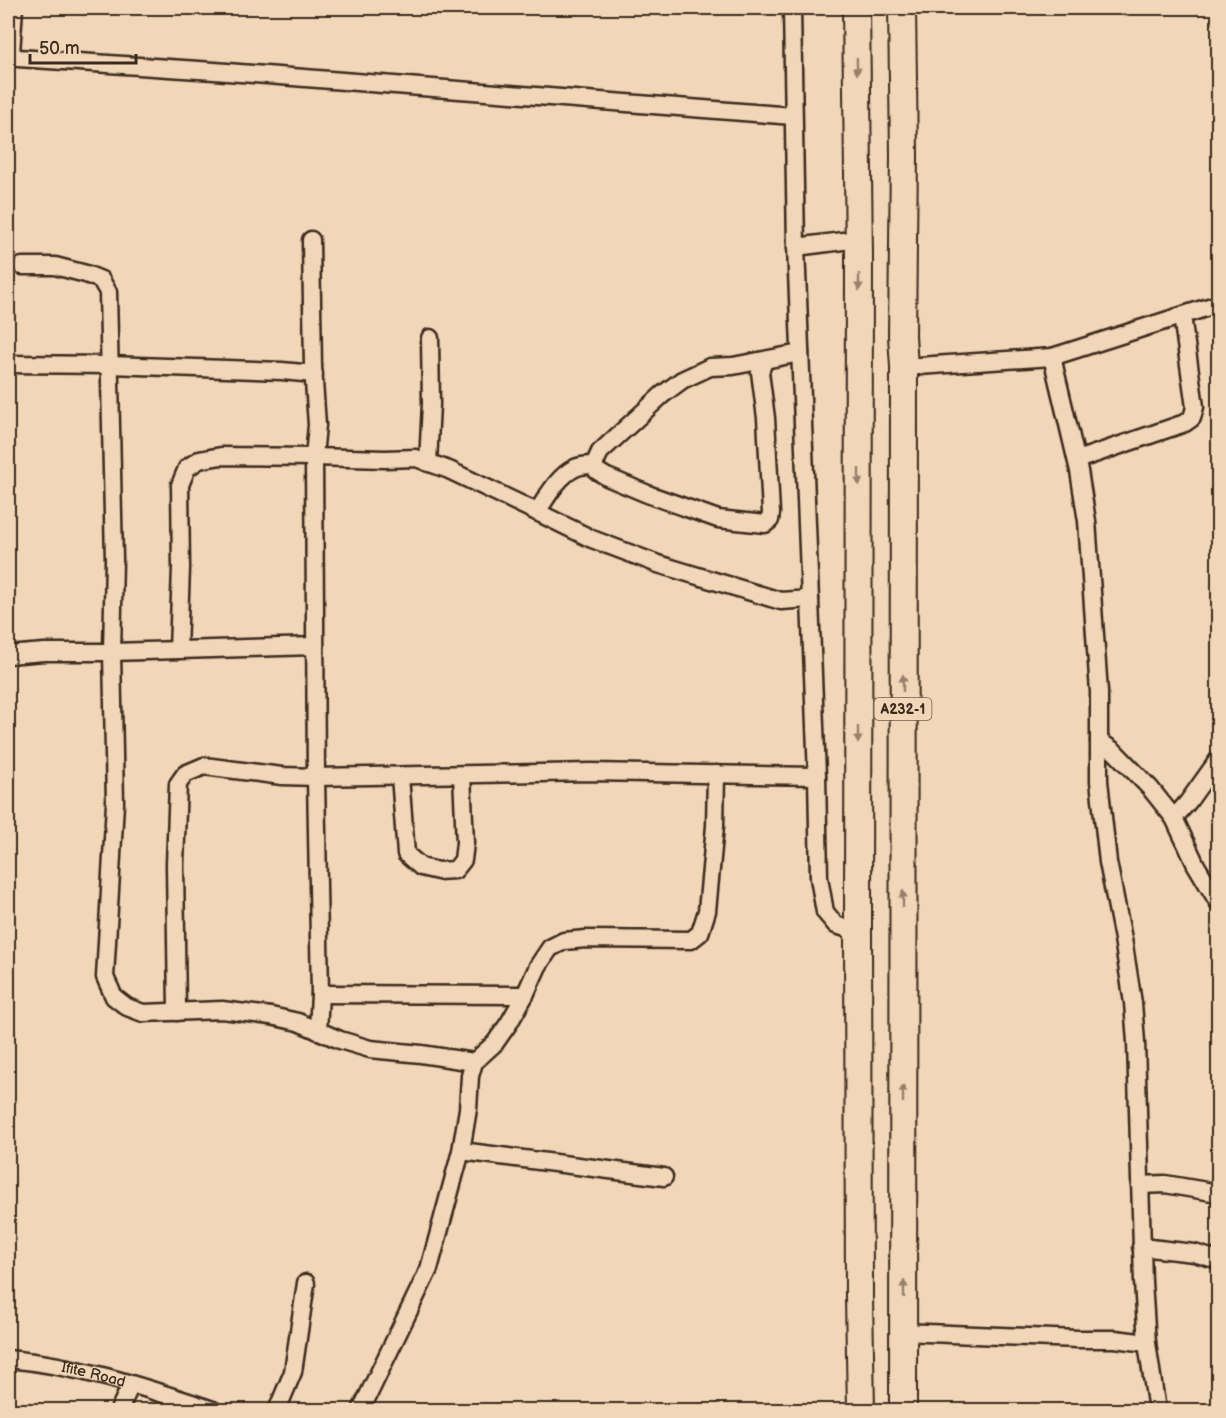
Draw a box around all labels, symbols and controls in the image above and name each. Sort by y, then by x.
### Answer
scale bar [30,27,136,65]
text: 50 m [39,38,80,59]
one-way arrow [852,56,862,75]
one-way arrow [854,272,864,291]
one-way arrow [854,467,864,486]
one-way arrow [898,674,908,693]
road number: A232-1 [874,698,932,720]
one-way arrow [853,725,863,744]
one-way arrow [898,890,908,909]
one-way arrow [898,1085,908,1104]
one-way arrow [899,1280,909,1299]
street label: Ifite Road [60,1357,128,1391]

